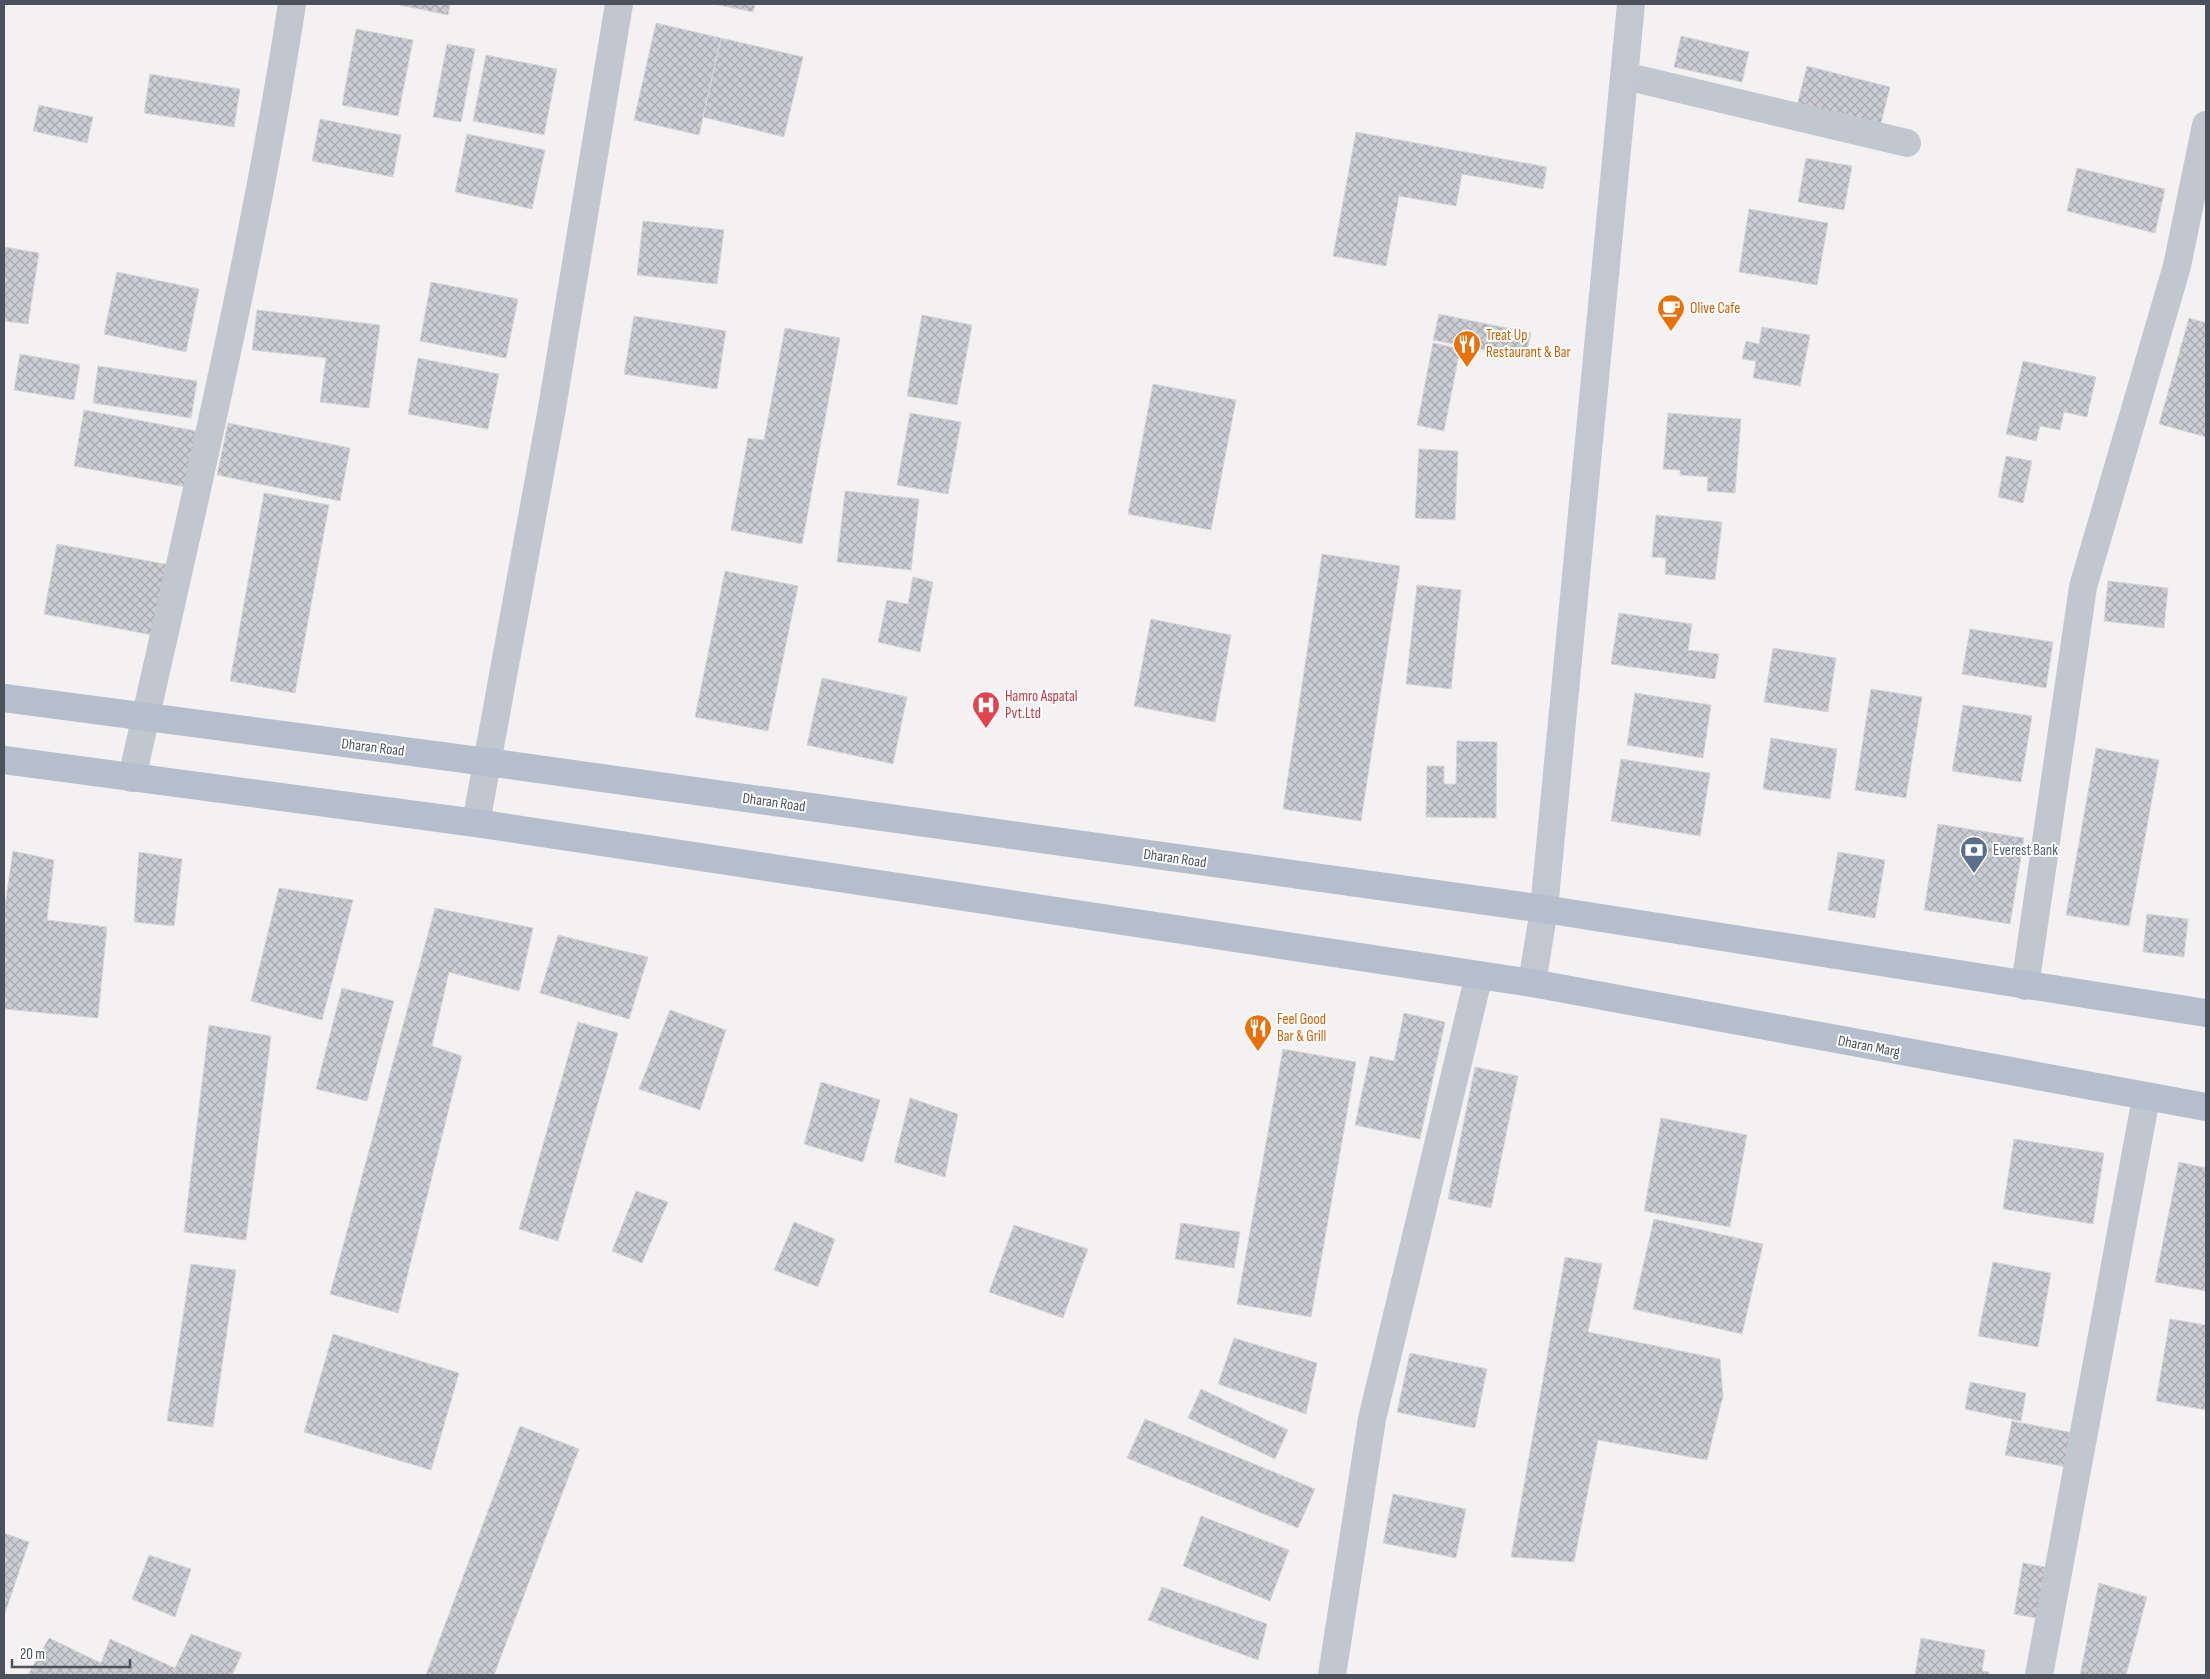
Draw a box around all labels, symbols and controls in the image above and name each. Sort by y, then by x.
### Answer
cafe icon: Olive Cafe [1656,293,1686,332]
place label: Olive Cafe [1690,299,1740,318]
place label: Treat Up Restaurant & Bar [1486,326,1571,362]
restaurant icon: Treat Up Restaurant & Bar [1452,329,1482,368]
place label: Hamro Aspatal Pvt.Ltd [1005,687,1078,723]
hospital icon: Hamro Aspatal Pvt.Ltd [971,690,1001,729]
street label: Dharan Road [340,734,405,761]
street label: Dharan Road [741,789,807,816]
bank icon: Everest Bank [1959,835,1989,874]
place label: Everest Bank [1993,841,2058,860]
street label: Dharan Road [1142,845,1208,872]
place label: Feel Good Bar & Grill [1277,1010,1326,1046]
restaurant icon: Feel Good Bar & Grill [1243,1013,1273,1052]
street label: Dharan Marg [1836,1031,1902,1062]
scale bar [12,1636,130,1668]
text: 20 m [20,1645,45,1664]

